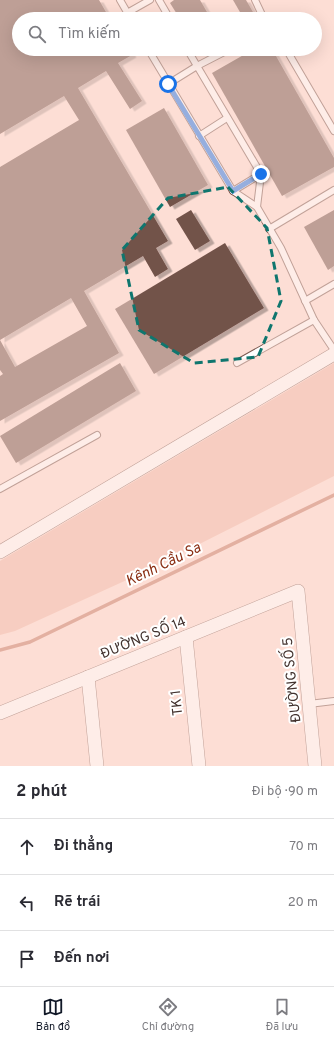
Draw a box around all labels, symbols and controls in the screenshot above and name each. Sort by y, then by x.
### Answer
search box [12,12,322,56]
icon: search [26,23,48,45]
text: Tìm kiếm [58,25,120,44]
route start [159,75,177,93]
route end [252,165,270,183]
water label: Kênh Cầu Sa [122,538,205,592]
street label: ĐƯỜNG SỐ 14 [97,611,189,663]
street label: ĐƯỜNG SỐ 5 [277,636,305,724]
street label: TK 1 [168,689,187,717]
text: 2 phút [16,781,67,803]
text: Đi bộ · 90 m [252,784,318,800]
icon: ahead [16,836,38,858]
text: Đi thẳng [54,837,113,856]
text: 70 m [289,839,318,855]
icon: left [16,892,38,914]
text: Rẽ trái [54,893,101,912]
text: 20 m [288,895,318,911]
icon: arrive [16,948,38,970]
text: Đến nơi [54,949,110,968]
tab: Bản đồ [36,996,70,1034]
tab: Chỉ đường [142,996,194,1034]
tab: Đã lưu [266,996,298,1034]

